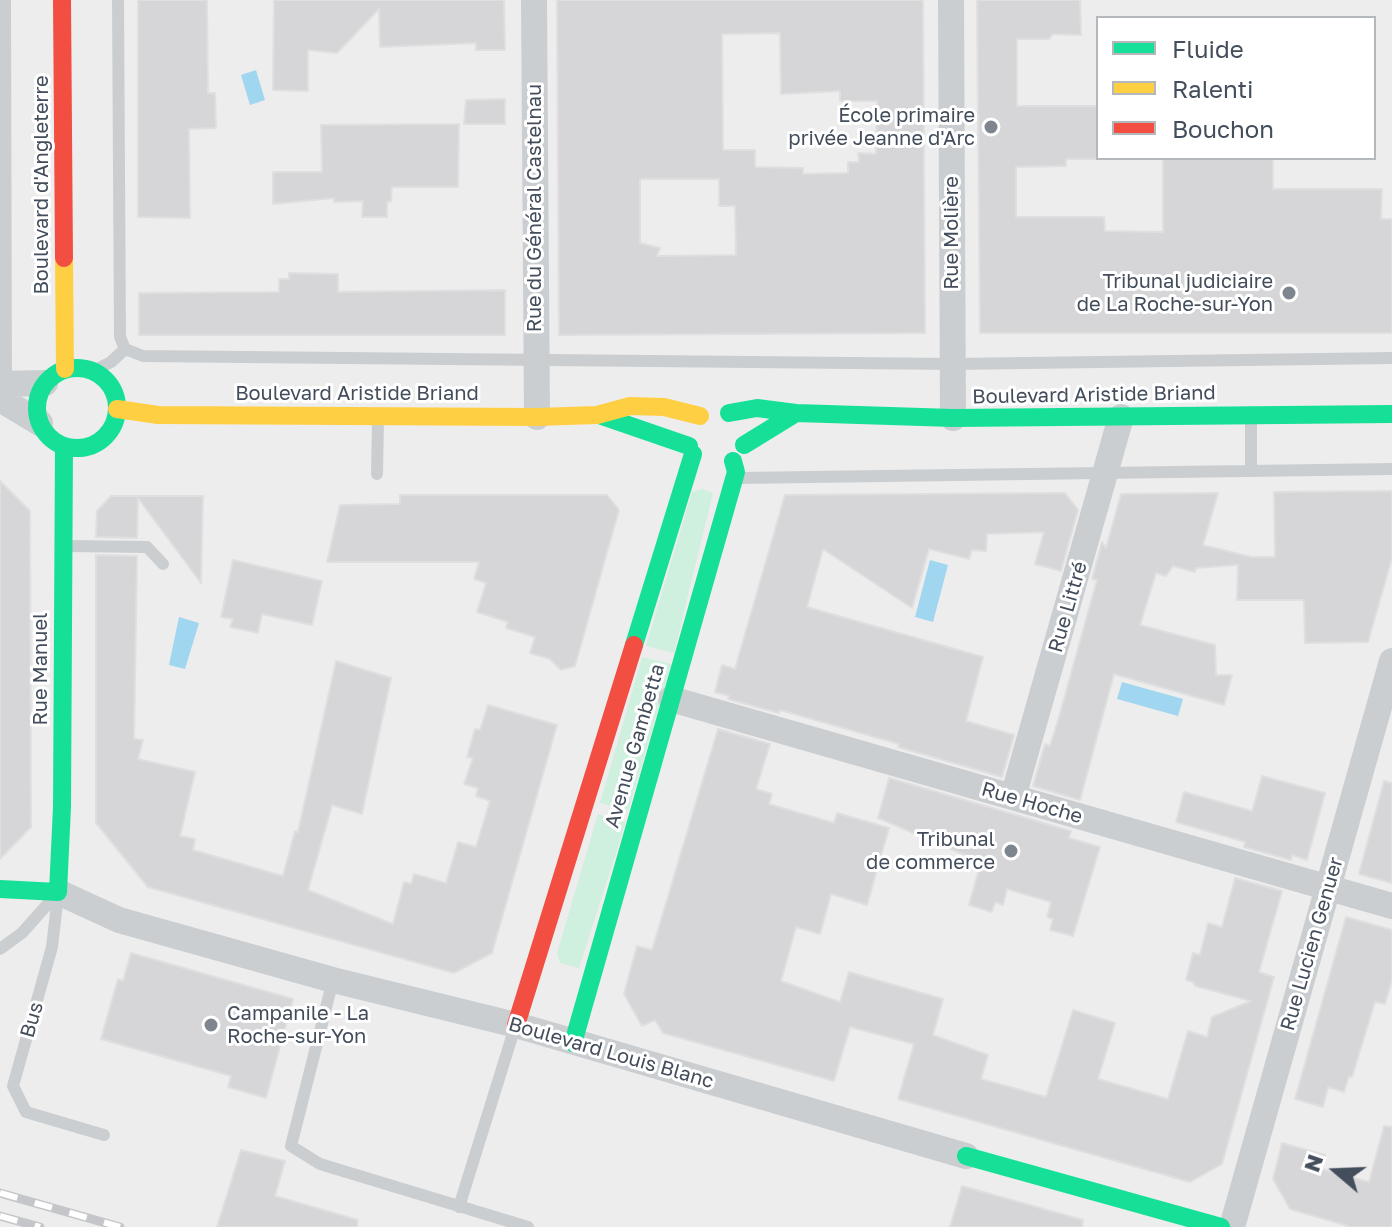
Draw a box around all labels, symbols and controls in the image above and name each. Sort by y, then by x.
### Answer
legend [1096,16,1376,160]
text: Fluide [1172,34,1244,63]
text: Ralenti [1172,74,1254,103]
street label: Boulevard d'Angleterre [30,75,54,295]
street label: Rue du Général Castelnau [523,84,547,332]
place label: École primaire privée Jeanne d'Arc [788,104,975,151]
text: Bouchon [1172,114,1274,143]
marker: École primaire privée Jeanne d'Arc [982,118,1000,136]
street label: Rue Molière [940,176,964,290]
place label: Tribunal judiciaire de La Roche-sur-Yon [1077,270,1273,317]
marker: Tribunal judiciaire de La Roche-sur-Yon [1280,284,1298,302]
street label: Boulevard Aristide Briand [972,381,1216,409]
street label: Boulevard Aristide Briand [235,382,479,406]
street label: Rue Littré [1044,559,1092,655]
street label: Rue Manuel [29,613,53,725]
street label: Avenue Gambetta [600,661,670,831]
street label: Rue Hoche [979,777,1085,829]
place label: Tribunal de commerce [866,828,995,875]
marker: Tribunal de commerce [1002,842,1020,860]
street label: Rue Lucien Genuer [1276,854,1348,1034]
street label: Bus [15,999,49,1041]
place label: Campanile - La Roche-sur-Yon [227,1002,369,1049]
street label: Boulevard Louis Blanc [506,1012,716,1094]
marker: Campanile - La Roche-sur-Yon [202,1016,220,1034]
north arrow [1296,1131,1376,1211]
text: N [1297,1151,1328,1175]

